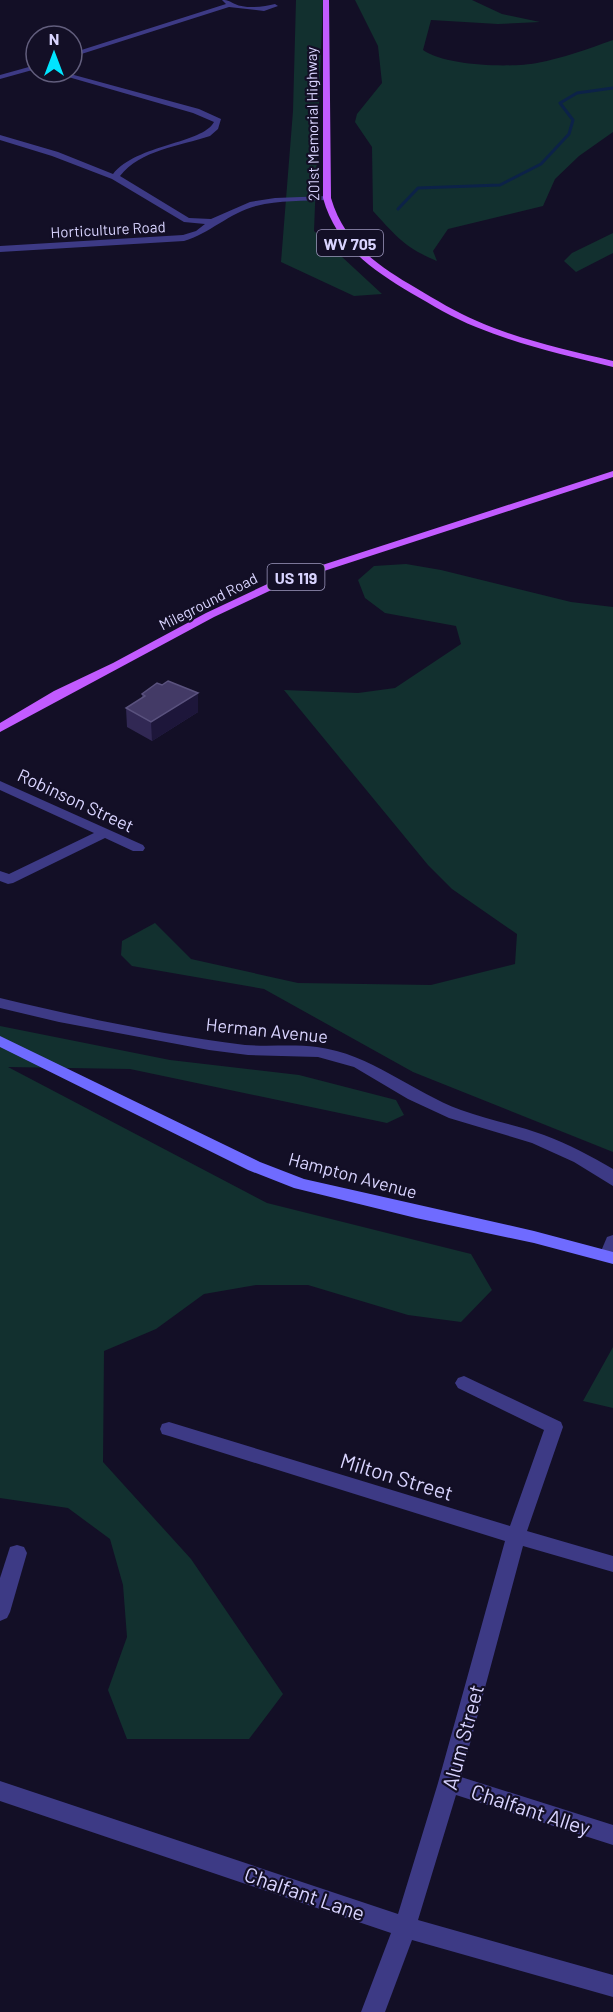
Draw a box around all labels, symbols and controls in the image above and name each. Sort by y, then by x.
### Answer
north arrow [24,24,84,84]
text: N [49,29,59,48]
street label: 201st Memorial Highway [302,47,322,201]
street label: Horticulture Road [50,217,166,241]
road number: WV 705 [317,230,383,256]
road number: US 119 [268,564,324,590]
street label: Mileground Road [156,568,260,634]
street label: Robinson Street [14,763,138,837]
street label: Herman Avenue [205,1013,329,1047]
street label: Hampton Avenue [286,1147,420,1203]
street label: Milton Street [337,1447,457,1505]
street label: Alum Street [436,1682,488,1792]
street label: Chalfant Alley [468,1778,594,1840]
street label: Chalfant Lane [242,1861,368,1925]

